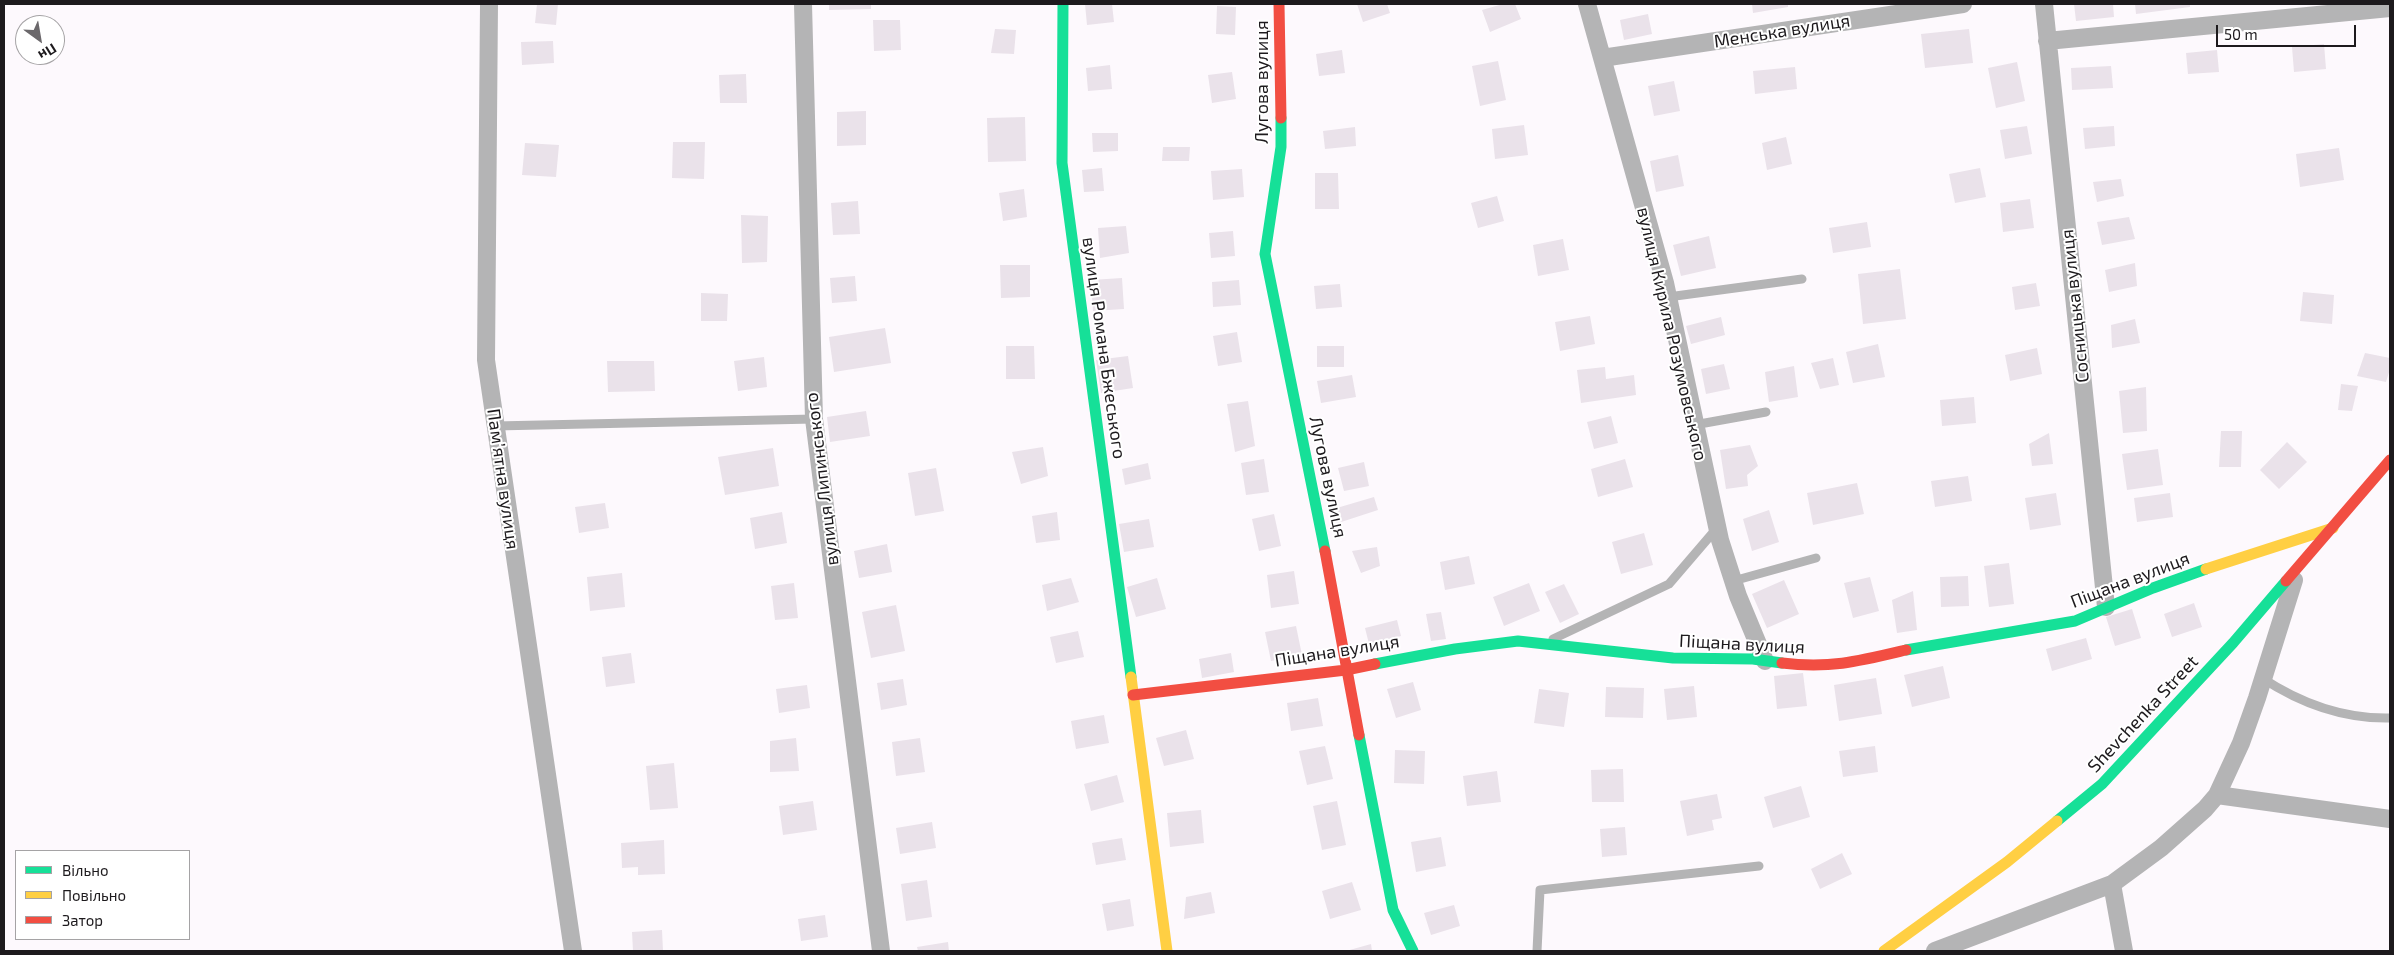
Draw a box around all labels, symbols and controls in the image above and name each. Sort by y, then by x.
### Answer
street label: Менська вулиця [1712,10,1852,52]
north arrow [15,15,65,65]
scale bar [2219,15,2359,47]
street label: Лугова вулиця [1251,20,1273,144]
text: 50 m [2224,25,2258,43]
text: Пн [35,40,60,64]
street label: вулиця Кирила Розумовського [1632,205,1712,463]
street label: Сосницька вулиця [2056,228,2094,384]
street label: вулиця Романа Бжеського [1078,236,1130,460]
street label: вулиця Липинського [801,391,843,567]
street label: Памʼятна вулиця [482,407,524,551]
street label: Лугова вулиця [1305,414,1351,540]
street label: Піщана вулиця [2067,547,2193,613]
street label: Піщана вулиця [1273,630,1401,672]
street label: Піщана вулиця [1679,630,1805,658]
street label: Shevchenka Street [2083,651,2203,777]
legend [15,850,190,940]
text: Вільно [62,861,109,879]
text: Повільно [62,886,126,904]
text: Затор [62,911,103,929]

